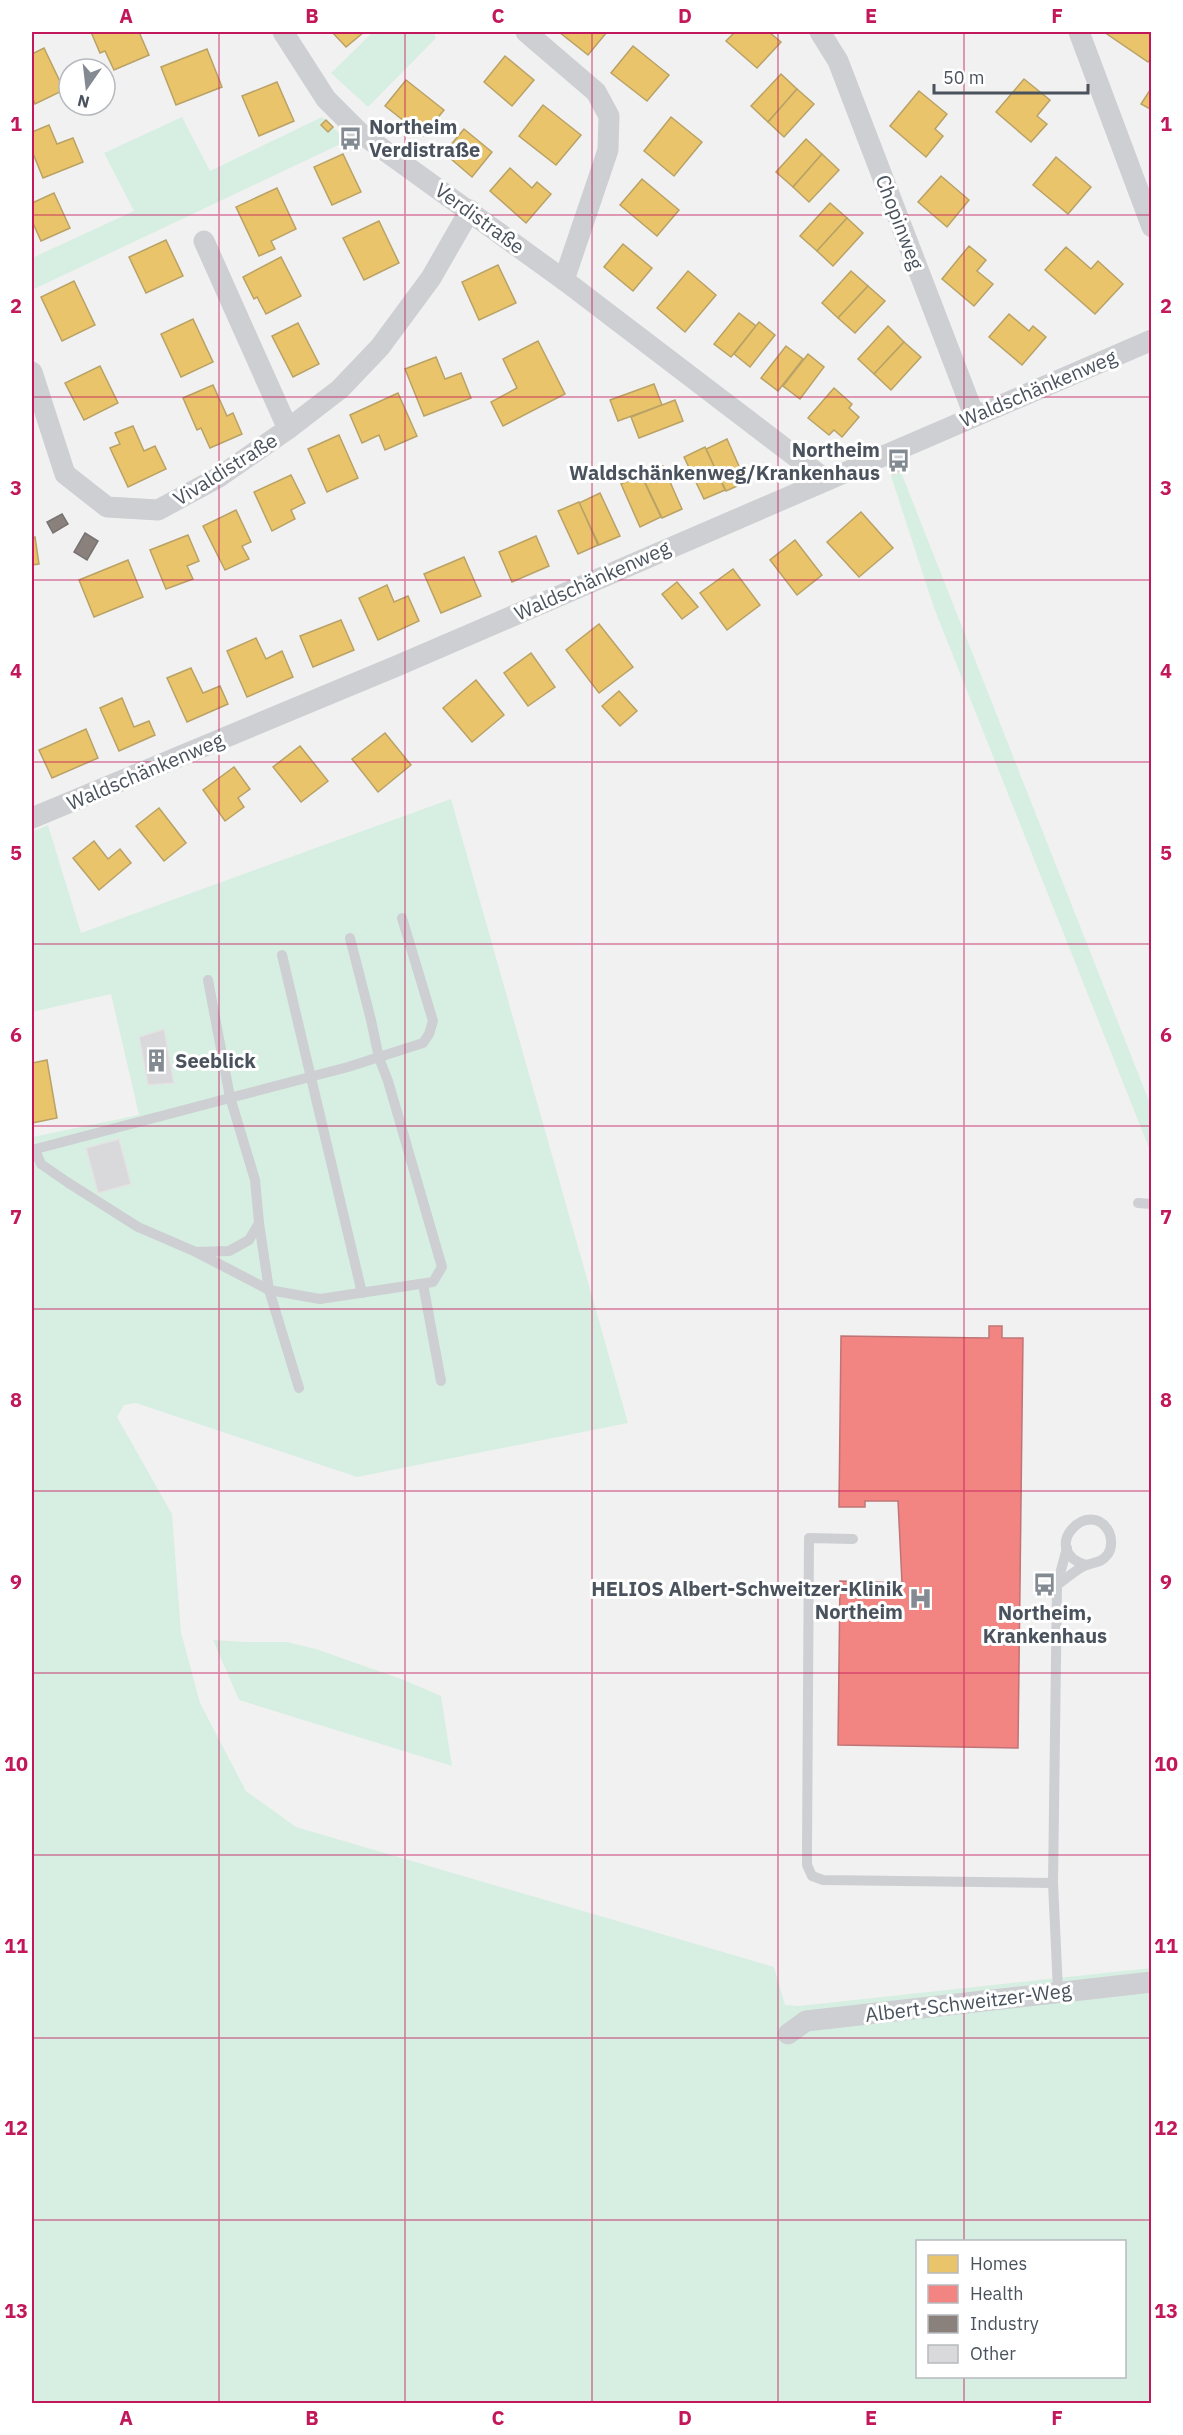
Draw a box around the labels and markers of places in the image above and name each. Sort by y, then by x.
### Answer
place label: Northeim Verdistraße [369,113,480,163]
bus stop icon: Northeim Verdistraße [338,125,364,151]
place label: Northeim Waldschänkenweg/Krankenhaus [569,436,880,486]
bus stop icon: Northeim Waldschänkenweg/Krankenhaus [885,448,911,474]
building icon: Seeblick [144,1047,170,1073]
place label: Seeblick [175,1047,256,1074]
bus stop icon: Northeim, Krankenhaus [1032,1571,1058,1597]
place label: HELIOS Albert-Schweitzer-Klinik Northeim [591,1575,903,1625]
hospital icon: HELIOS Albert-Schweitzer-Klinik Northeim [908,1586,934,1612]
place label: Northeim, Krankenhaus [983,1599,1107,1649]

